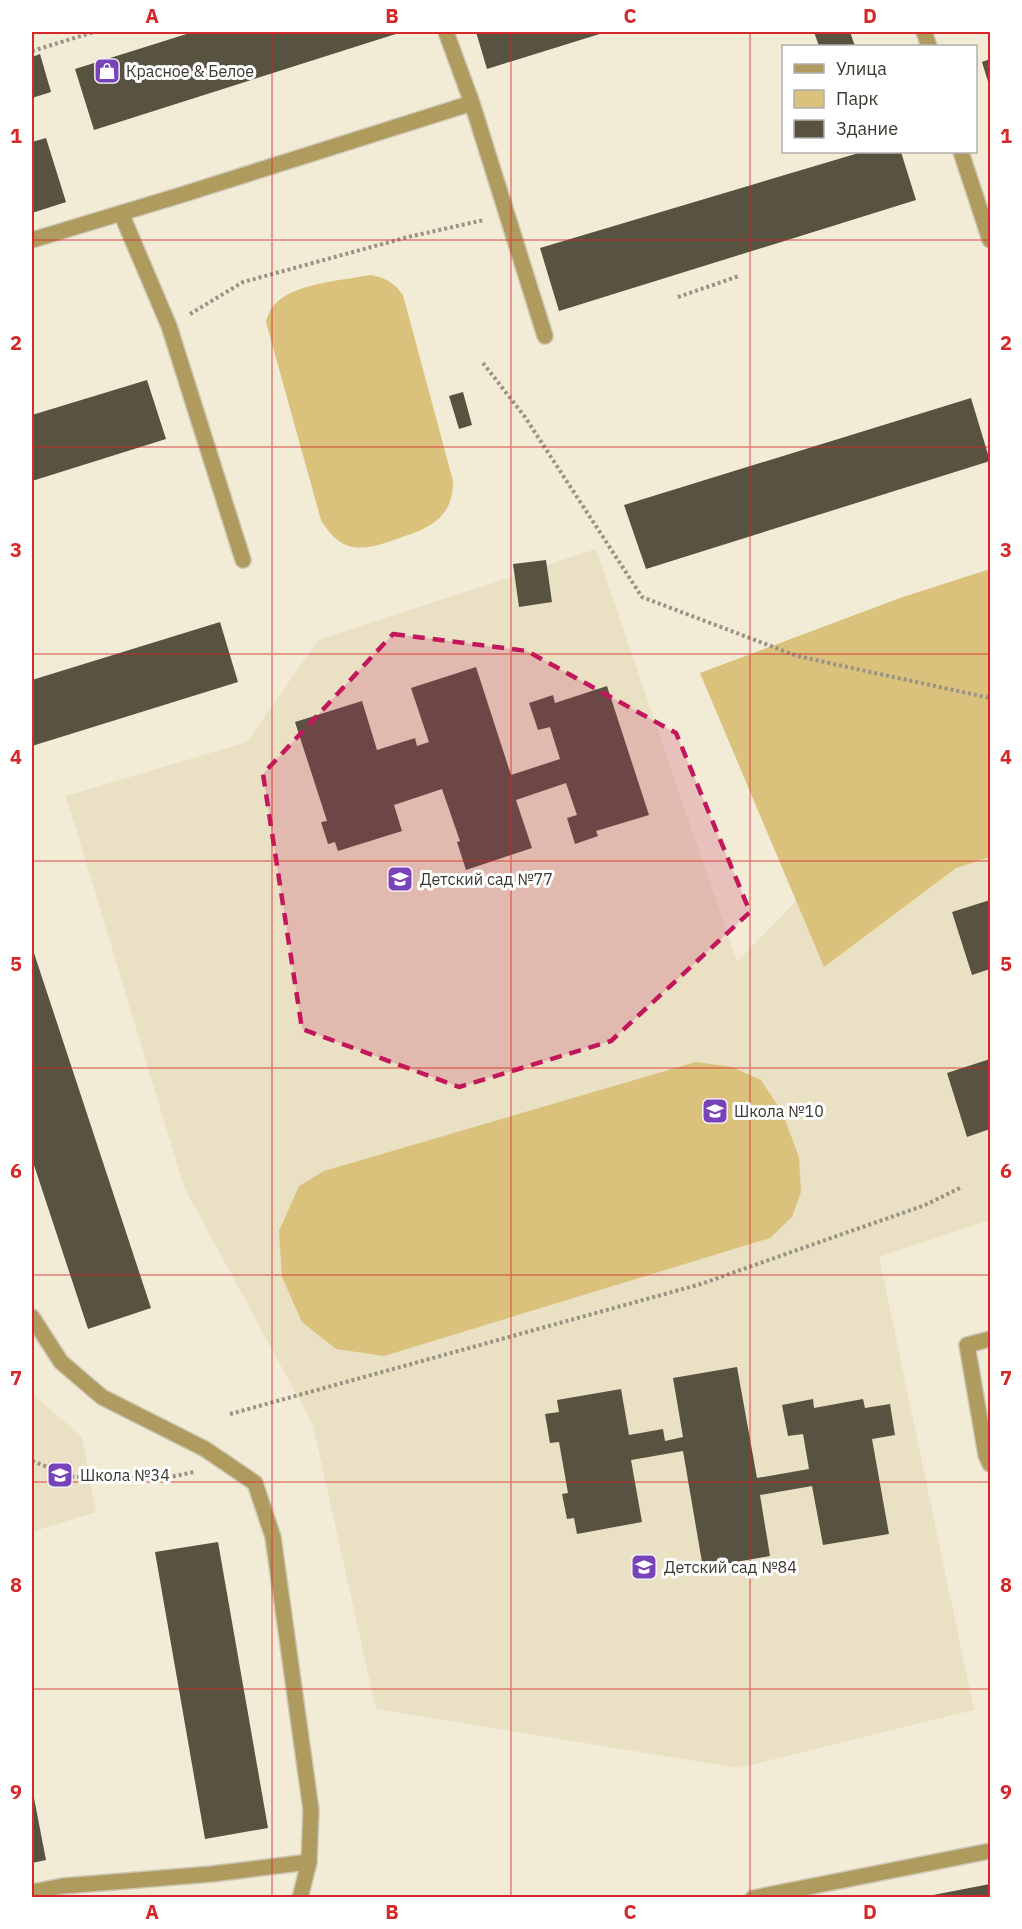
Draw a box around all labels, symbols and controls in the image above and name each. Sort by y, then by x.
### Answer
text: A [145,2,159,29]
text: B [385,2,399,29]
text: C [623,2,637,29]
text: D [863,2,877,29]
legend [782,45,977,153]
shop icon: Красное & Белое [92,56,122,86]
text: Улица [836,57,887,80]
place label: Красное & Белое [126,61,254,81]
text: Парк [836,87,879,110]
text: Здание [836,117,898,140]
text: 1 [10,122,22,149]
text: 1 [1000,122,1012,149]
text: 2 [10,329,22,356]
text: 2 [1000,329,1012,356]
text: 3 [10,536,22,563]
text: 3 [1000,536,1012,563]
text: 4 [10,743,22,770]
text: 4 [1000,743,1012,770]
school or university icon: Детский сад №77 [385,864,415,894]
place label: Детский сад №77 [420,869,553,889]
text: 5 [10,950,22,977]
text: 5 [1000,950,1012,977]
school or university icon: Школа №10 [700,1096,730,1126]
place label: Школа №10 [734,1101,824,1121]
text: 6 [10,1157,22,1184]
text: 6 [1000,1157,1012,1184]
text: 7 [10,1364,22,1391]
text: 7 [1000,1364,1012,1391]
school or university icon: Школа №34 [45,1460,75,1490]
place label: Школа №34 [80,1465,170,1485]
school or university icon: Детский сад №84 [629,1552,659,1582]
place label: Детский сад №84 [664,1557,797,1577]
text: 8 [10,1571,22,1598]
text: 8 [1000,1571,1012,1598]
text: 9 [10,1778,22,1805]
text: 9 [1000,1778,1012,1805]
text: A [145,1898,159,1925]
text: B [385,1898,399,1925]
text: C [623,1898,637,1925]
text: D [863,1898,877,1925]

